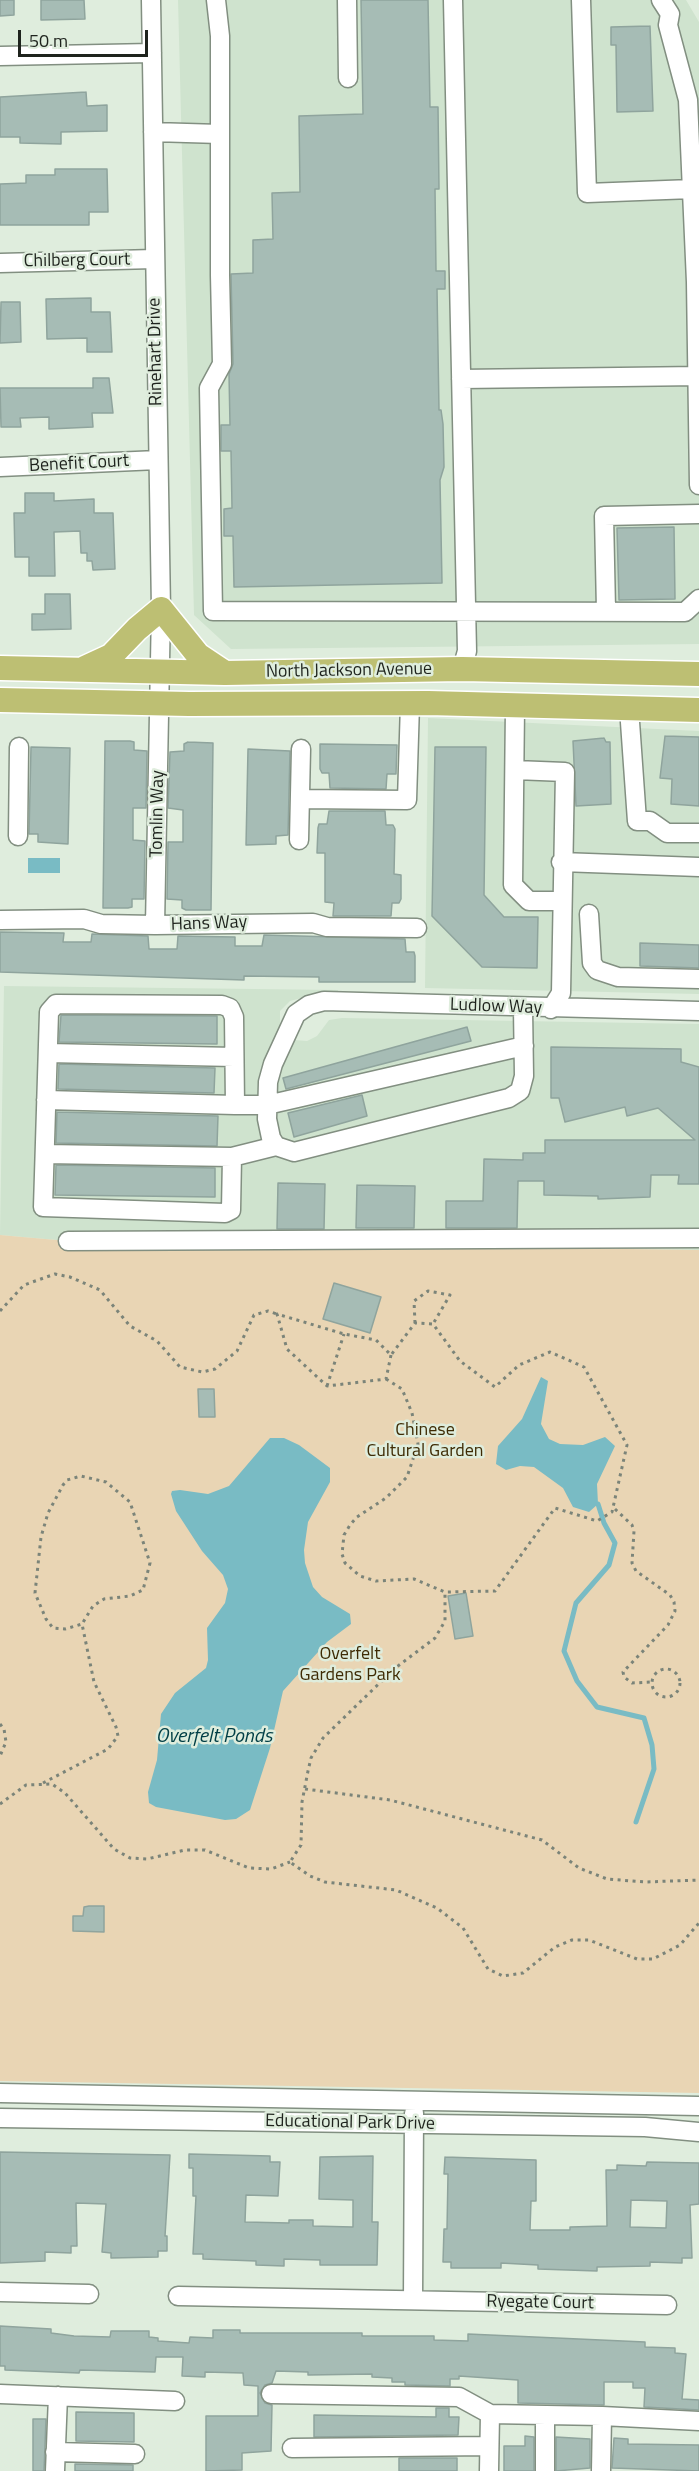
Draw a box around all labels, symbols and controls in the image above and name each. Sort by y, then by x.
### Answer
scale bar [21,18,152,56]
text: 50 m [29,27,68,54]
street label: Chilberg Court [23,249,131,273]
street label: Rinehart Drive [144,298,168,406]
street label: Benefit Court [28,451,130,477]
street label: North Jackson Avenue [266,659,432,683]
street label: Tomlin Way [146,770,170,858]
street label: Hans Way [170,912,248,936]
street label: Ludlow Way [450,995,542,1019]
park label: Chinese Cultural Garden [367,1420,483,1462]
park label: Overfelt Gardens Park [299,1644,401,1686]
water label: Overfelt Ponds [156,1725,272,1749]
street label: Educational Park Drive [265,2111,435,2135]
street label: Ryegate Court [486,2291,594,2315]

